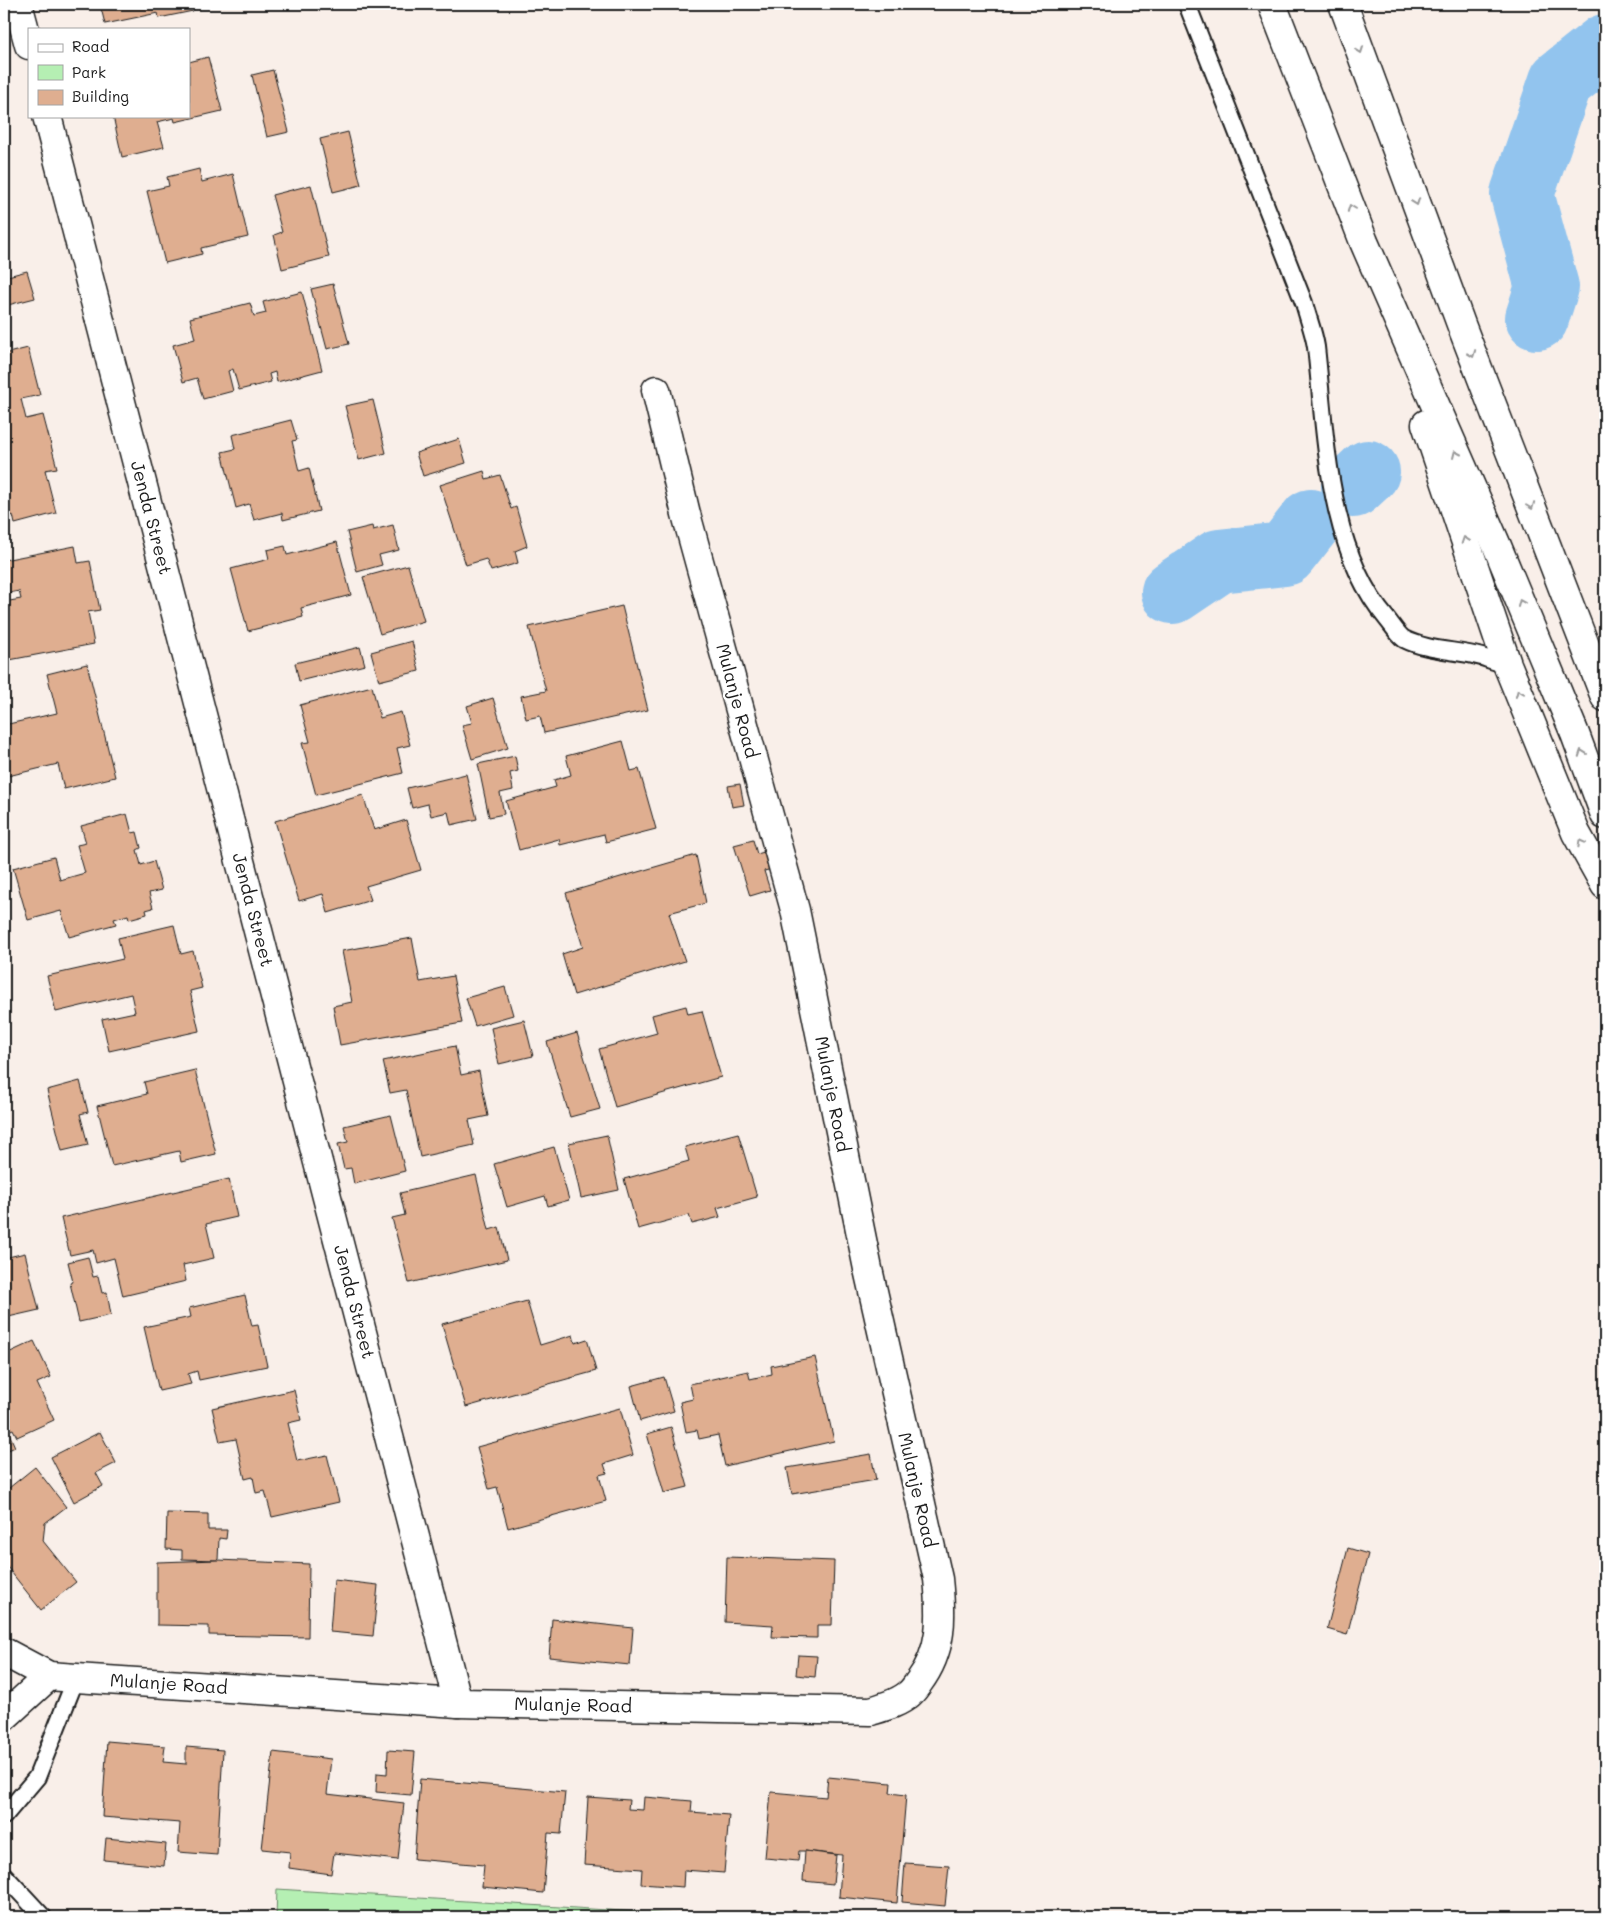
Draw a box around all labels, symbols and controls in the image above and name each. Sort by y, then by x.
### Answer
legend [28,28,190,118]
text: Road [72,36,109,56]
one-way arrow [1354,45,1364,53]
text: Park [72,62,106,82]
text: Building [72,86,129,106]
one-way arrow [1410,197,1420,206]
one-way arrow [1347,204,1357,213]
one-way arrow [1466,350,1476,358]
one-way arrow [1452,450,1462,458]
street label: Jenda Street [126,458,178,577]
one-way arrow [1524,501,1535,510]
one-way arrow [1461,536,1471,544]
one-way arrow [1516,599,1527,608]
street label: Mulanje Road [711,641,765,761]
one-way arrow [1515,689,1525,698]
one-way arrow [1578,749,1588,758]
one-way arrow [1578,839,1588,848]
street label: Jenda Street [227,850,280,969]
street label: Mulanje Road [810,1034,856,1154]
street label: Jenda Street [329,1242,381,1361]
street label: Mulanje Road [893,1430,943,1550]
street label: Mulanje Road [109,1667,228,1699]
street label: Mulanje Road [514,1691,632,1717]

